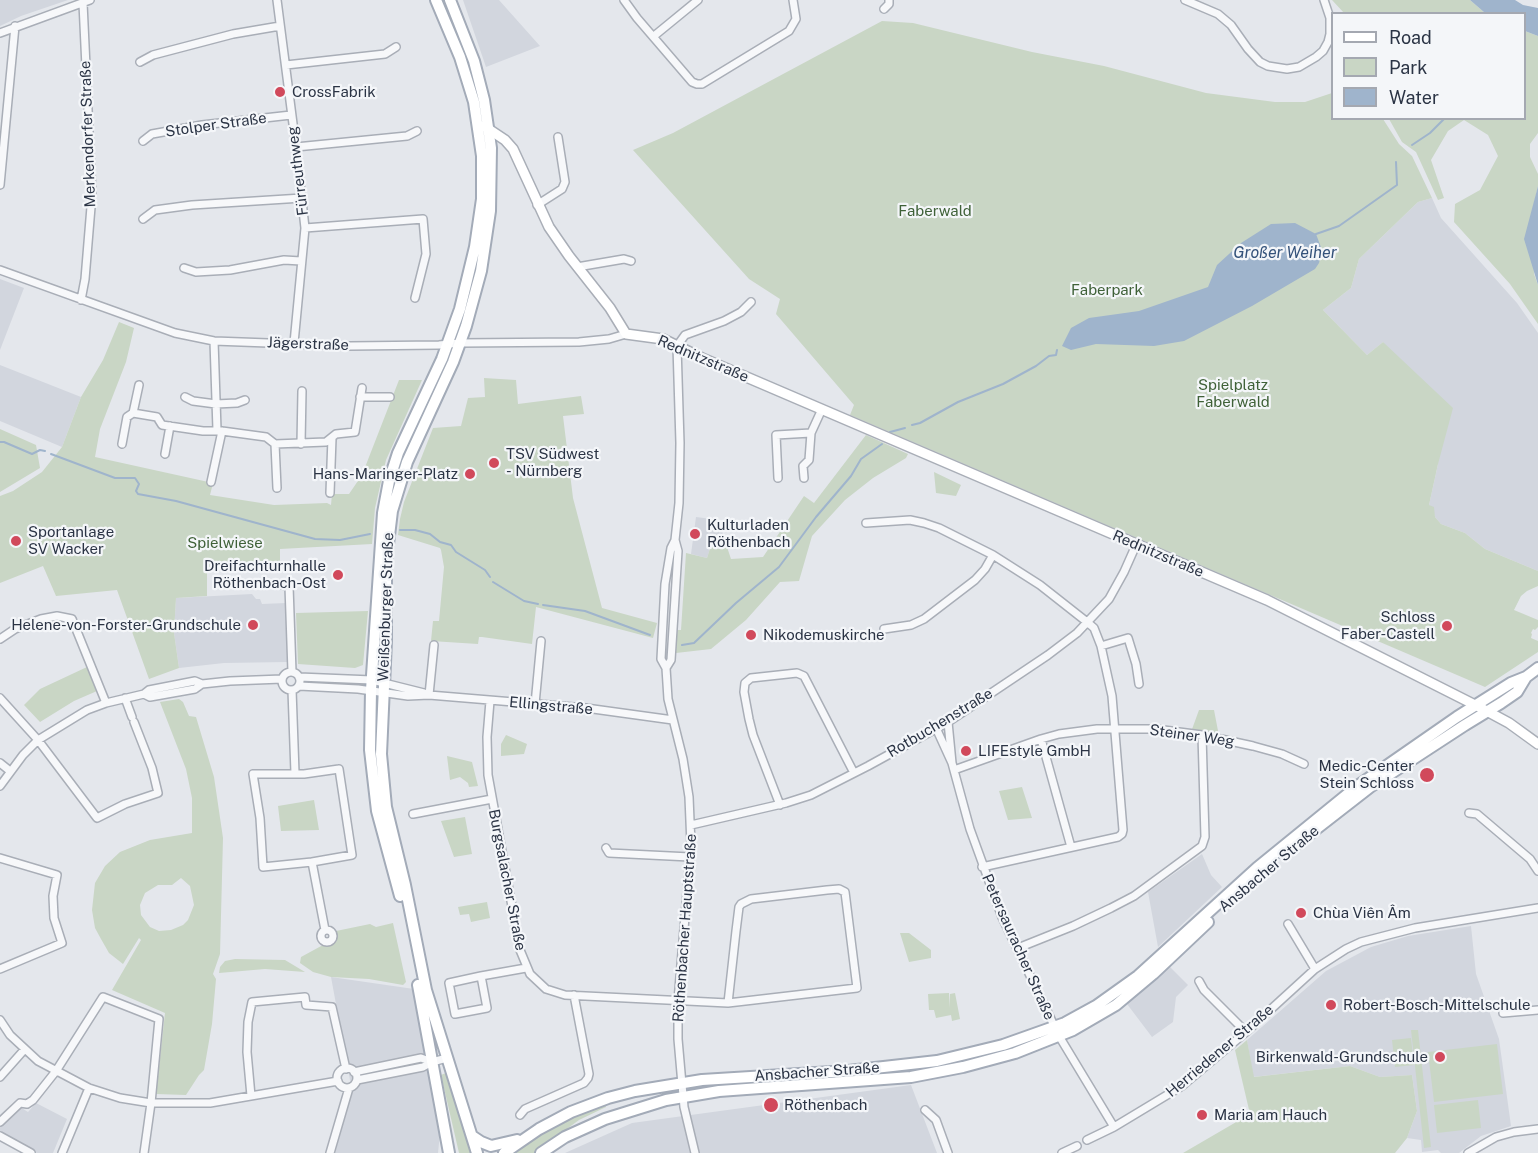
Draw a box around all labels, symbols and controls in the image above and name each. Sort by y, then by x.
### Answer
legend [1331,12,1526,120]
text: Road [1389,27,1432,48]
text: Park [1389,57,1427,78]
street label: Merkendorfer Straße [76,60,100,208]
place label: CrossFabrik [292,83,376,101]
marker: CrossFabrik [273,85,287,99]
text: Water [1389,87,1439,108]
street label: Stolper Straße [164,109,268,141]
street label: Fürreuthweg [284,125,312,217]
park label: Faberwald [898,202,972,220]
water label: Großer Weiher [1233,243,1337,263]
park label: Faberpark [1071,281,1143,299]
street label: Rednitzstraße [655,332,751,386]
street label: Jägerstraße [267,334,349,354]
park label: Spielplatz Faberwald [1196,376,1270,411]
place label: TSV Südwest - Nürnberg [506,445,599,480]
marker: TSV Südwest - Nürnberg [487,456,501,470]
place label: Hans-Maringer-Platz [313,465,458,483]
marker: Hans-Maringer-Platz [463,467,477,481]
place label: Kulturladen Röthenbach [707,516,791,551]
place label: Sportanlage SV Wacker [28,523,114,558]
marker: Kulturladen Röthenbach [688,527,702,541]
street label: Rednitzstraße [1110,527,1206,581]
street label: Weißenburger Straße [374,532,398,682]
marker: Sportanlage SV Wacker [9,534,23,548]
park label: Spielwiese [187,534,263,552]
place label: Dreifachturnhalle Röthenbach-Ost [204,557,326,592]
marker: Dreifachturnhalle Röthenbach-Ost [331,568,345,582]
place label: Schloss Faber-Castell [1341,608,1435,643]
place label: Helene-von-Forster-Grundschule [11,616,241,634]
marker: Helene-von-Forster-Grundschule [246,618,260,632]
marker: Schloss Faber-Castell [1440,619,1454,633]
place label: Nikodemuskirche [763,626,885,644]
marker: Nikodemuskirche [744,628,758,642]
street label: Rotbuchenstraße [884,684,996,762]
street label: Ellingstraße [508,693,594,719]
street label: Steiner Weg [1148,721,1236,751]
place label: LIFEstyle GmbH [978,742,1091,760]
marker: LIFEstyle GmbH [959,744,973,758]
place label: Medic-Center Stein Schloss [1318,757,1414,792]
marker: Medic-Center Stein Schloss [1418,766,1436,784]
street label: Burgsalacher Straße [484,808,530,952]
street label: Ansbacher Straße [1215,822,1323,916]
street label: Röthenbacher Hauptstraße [669,833,701,1023]
street label: Petersauracher Straße [978,871,1058,1023]
place label: Chùa Viên Âm [1313,904,1411,922]
marker: Chùa Viên Âm [1294,906,1308,920]
place label: Robert-Bosch-Mittelschule [1343,996,1530,1014]
marker: Robert-Bosch-Mittelschule [1324,998,1338,1012]
street label: Herriedener Straße [1163,1001,1277,1101]
place label: Birkenwald-Grundschule [1256,1048,1428,1066]
marker: Birkenwald-Grundschule [1433,1050,1447,1064]
street label: Ansbacher Straße [754,1059,880,1085]
marker: Röthenbach [762,1096,780,1114]
place label: Röthenbach [784,1096,868,1114]
place label: Maria am Hauch [1214,1106,1327,1124]
marker: Maria am Hauch [1195,1108,1209,1122]

